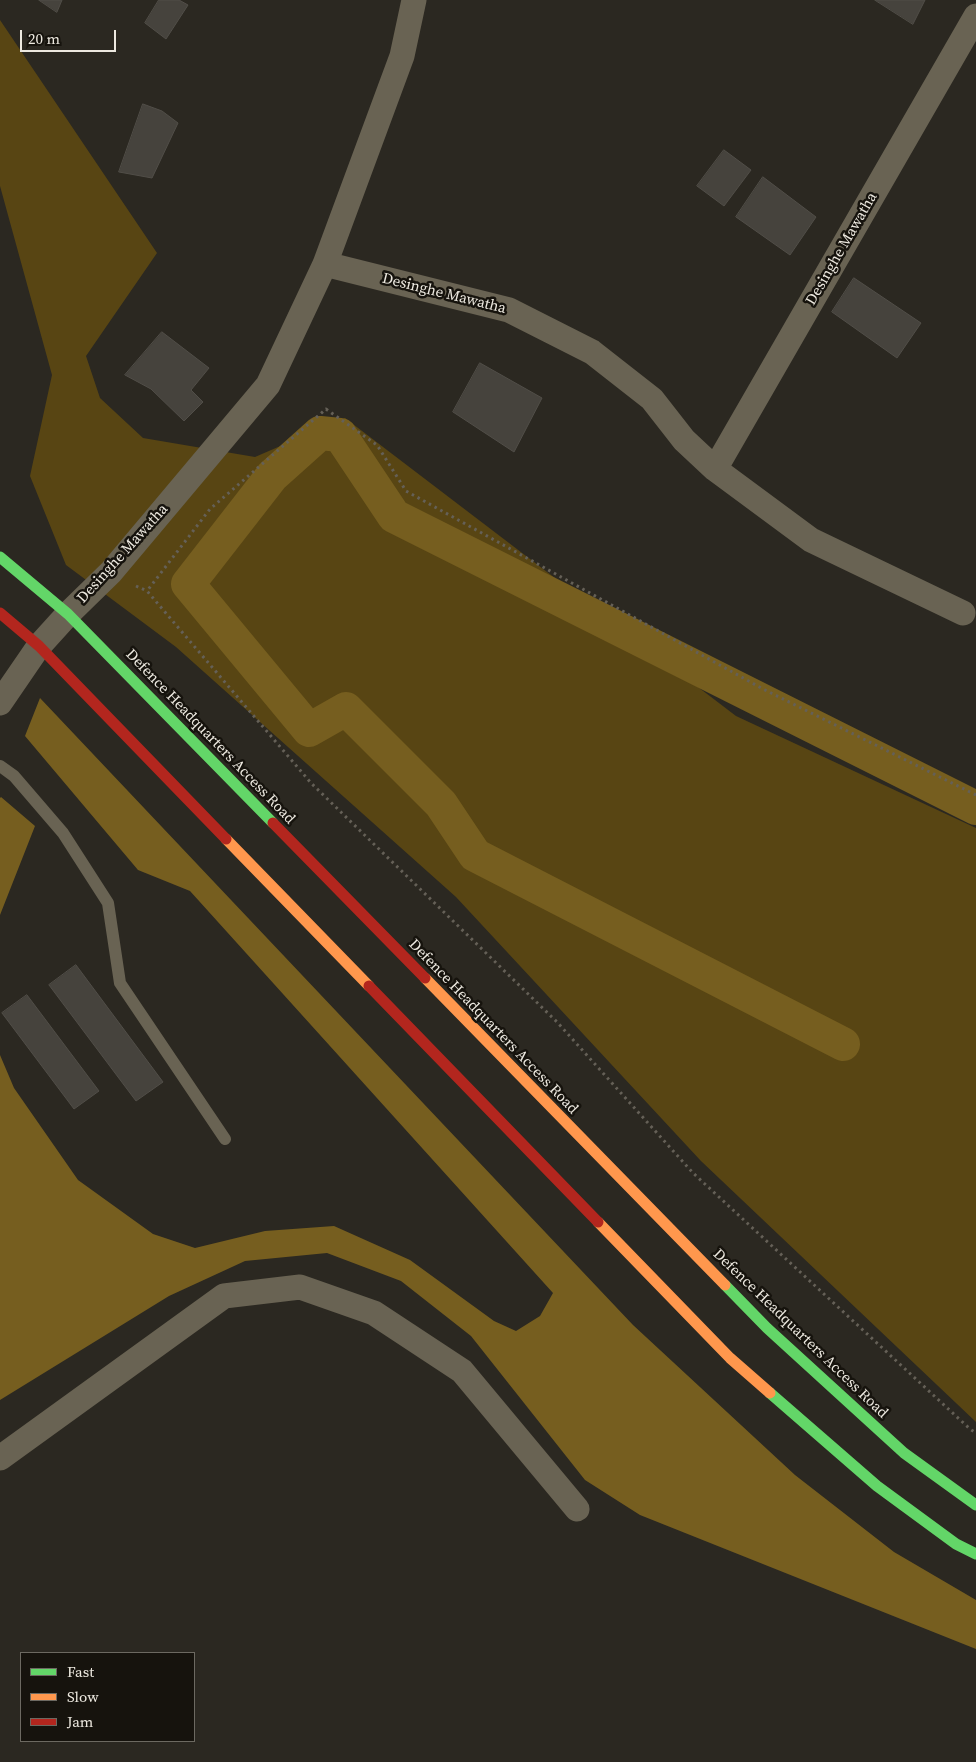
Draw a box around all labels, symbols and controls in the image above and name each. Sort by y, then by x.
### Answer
scale bar [22,20,119,52]
text: 20 m [28,28,60,49]
street label: Desinghe Mawatha [802,189,882,309]
street label: Desinghe Mawatha [380,270,508,318]
street label: Desinghe Mawatha [74,501,172,607]
street label: Defence Headquarters Access Road [122,646,298,828]
street label: Defence Headquarters Access Road [405,936,581,1118]
street label: Defence Headquarters Access Road [709,1246,891,1422]
legend [20,1652,195,1742]
text: Fast [67,1661,94,1682]
text: Slow [67,1686,99,1707]
text: Jam [67,1711,93,1732]

